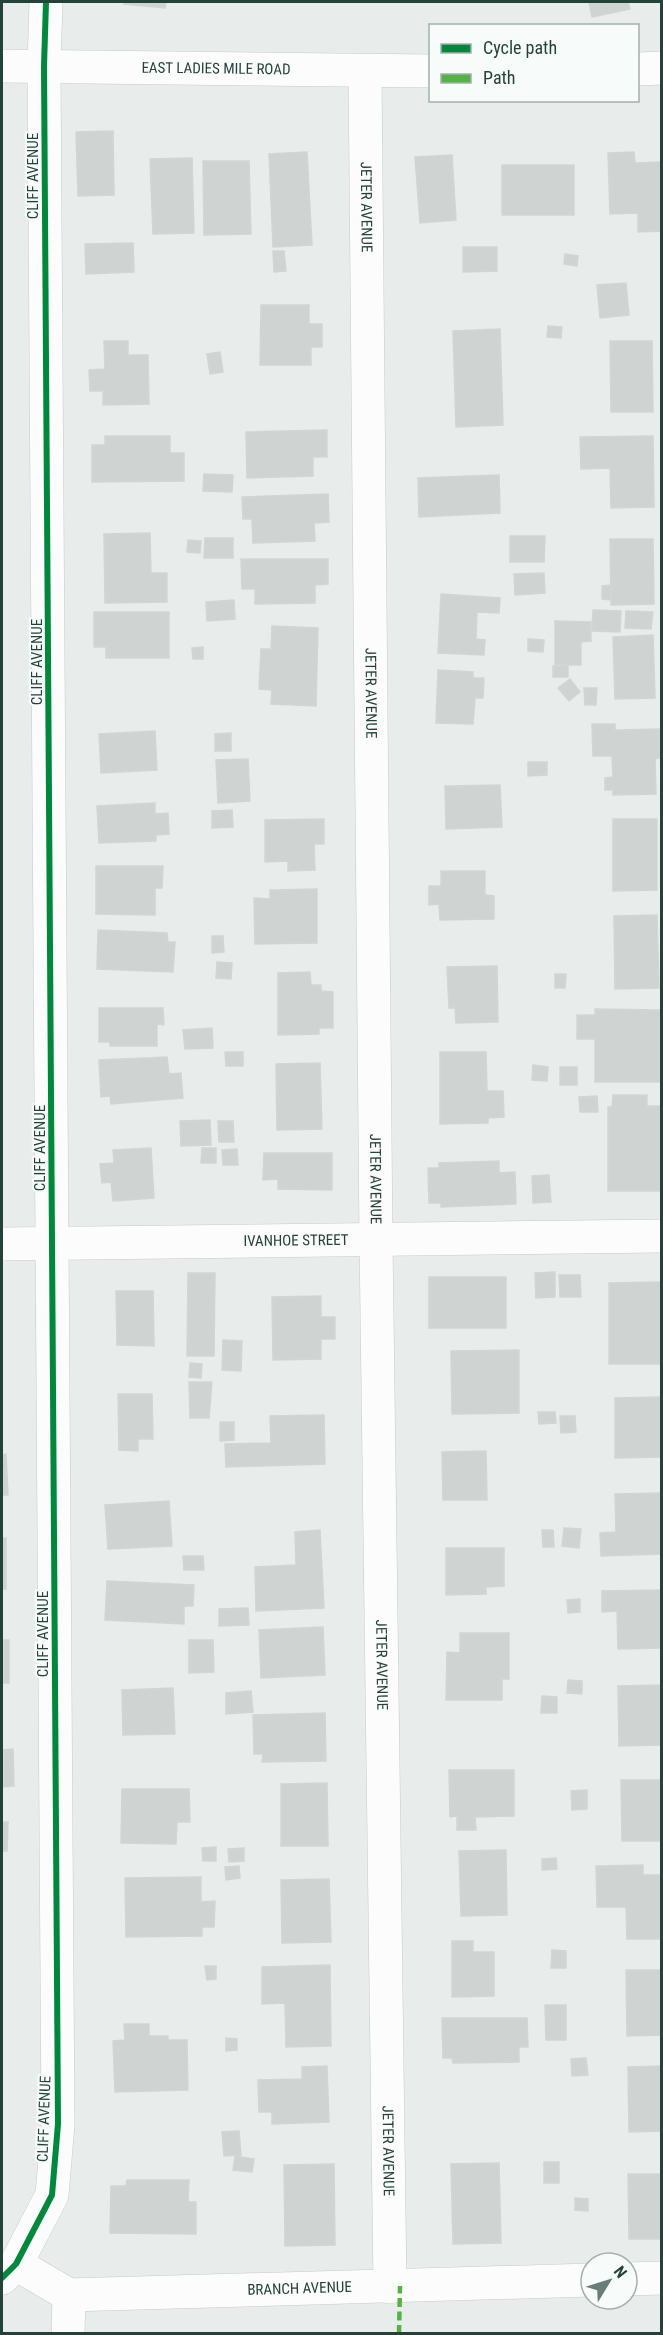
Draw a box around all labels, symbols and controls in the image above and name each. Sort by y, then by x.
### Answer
legend [429,24,639,102]
text: Cycle path [483,37,557,58]
street label: EAST LADIES MILE ROAD [141,59,291,78]
text: Path [483,67,516,88]
street label: CLIFF AVENUE [24,133,42,219]
street label: JETER AVENUE [357,162,376,252]
street label: CLIFF AVENUE [28,619,46,705]
street label: JETER AVENUE [361,648,380,738]
street label: CLIFF AVENUE [31,1105,49,1191]
street label: JETER AVENUE [366,1134,385,1224]
street label: IVANHOE STREET [243,1231,349,1250]
street label: CLIFF AVENUE [34,1591,52,1677]
street label: JETER AVENUE [372,1619,391,1710]
street label: CLIFF AVENUE [33,2076,55,2162]
street label: JETER AVENUE [379,2105,398,2196]
north arrow [579,2251,639,2311]
text: N [610,2262,631,2282]
street label: BRANCH AVENUE [247,2278,352,2299]

